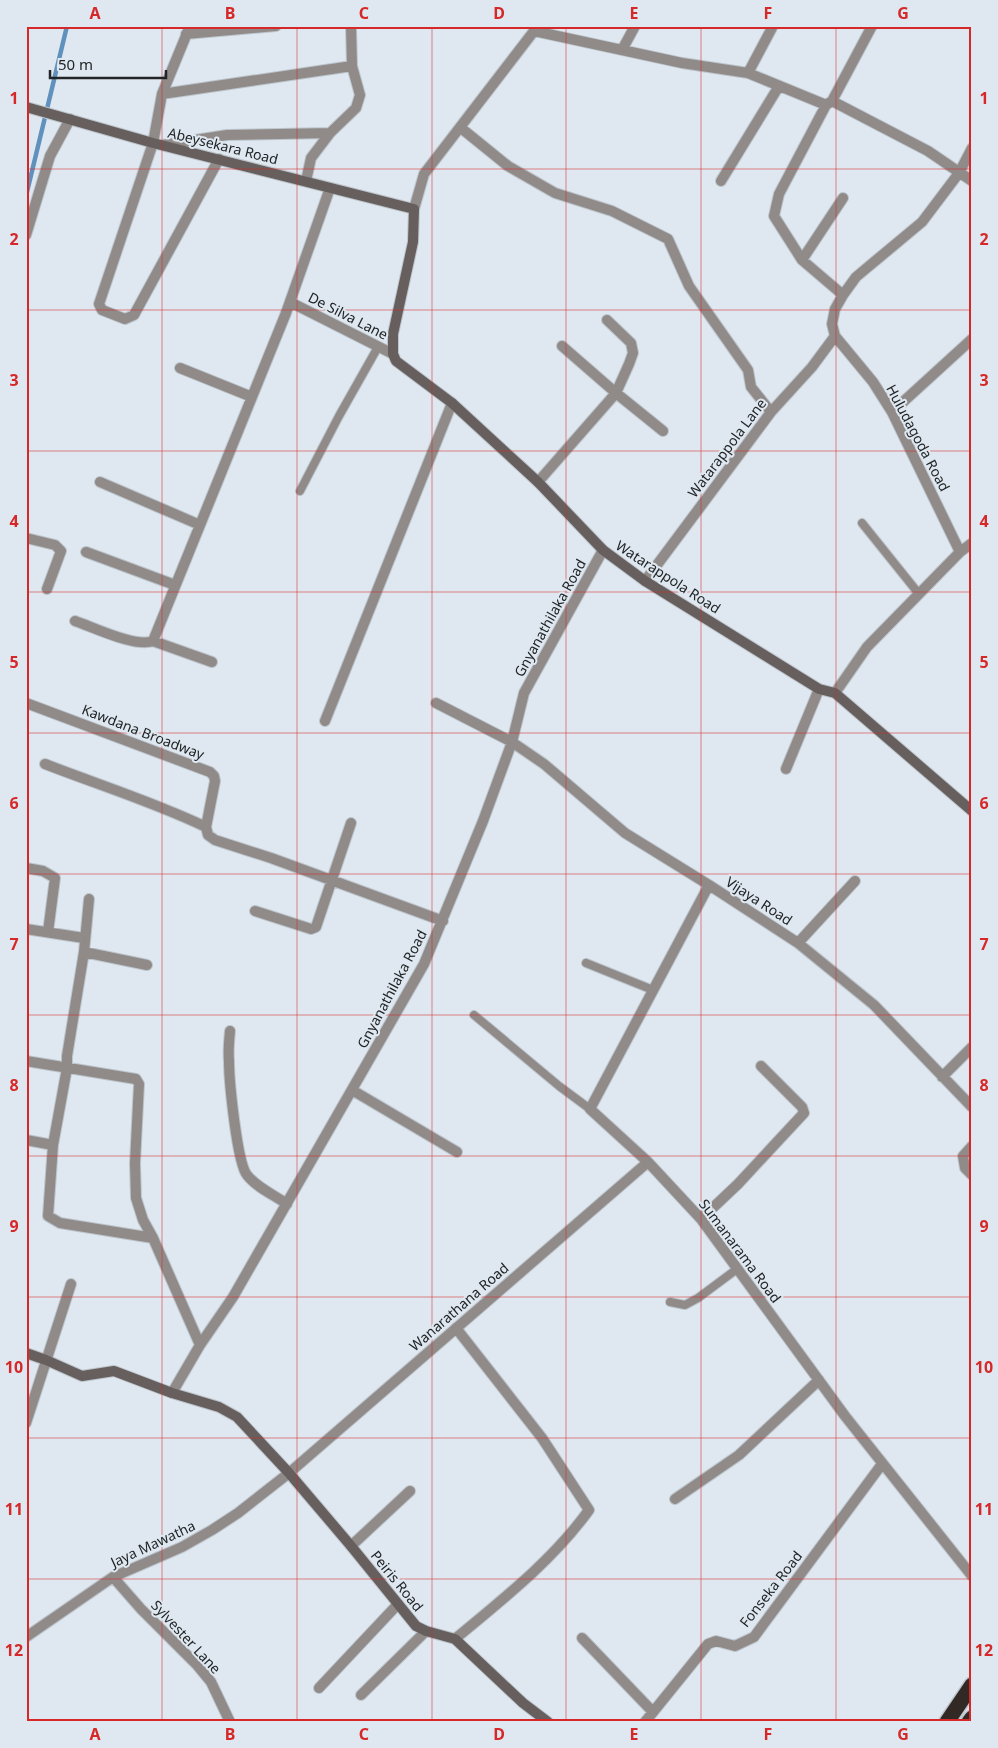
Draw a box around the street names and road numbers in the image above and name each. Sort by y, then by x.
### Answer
street label: Abeysekara Road [166,123,280,168]
street label: De Silva Lane [305,287,391,344]
street label: Huludagoda Road [882,381,955,495]
street label: Watarappola Lane [683,394,770,501]
street label: Watarappola Road [612,536,724,618]
street label: Gnyanathilaka Road [509,556,590,680]
street label: Kawdana Broadway [79,699,208,764]
street label: Vijaya Road [722,872,796,929]
street label: Gnyanathilaka Road [352,926,431,1051]
street label: Sumanarama Road [695,1195,786,1306]
street label: Wanarathana Road [405,1258,512,1355]
street label: Jaya Mawatha [106,1516,198,1572]
street label: Peiris Road [367,1546,428,1615]
street label: Fonseka Road [735,1547,806,1631]
street label: Sylvester Lane [147,1596,226,1678]

